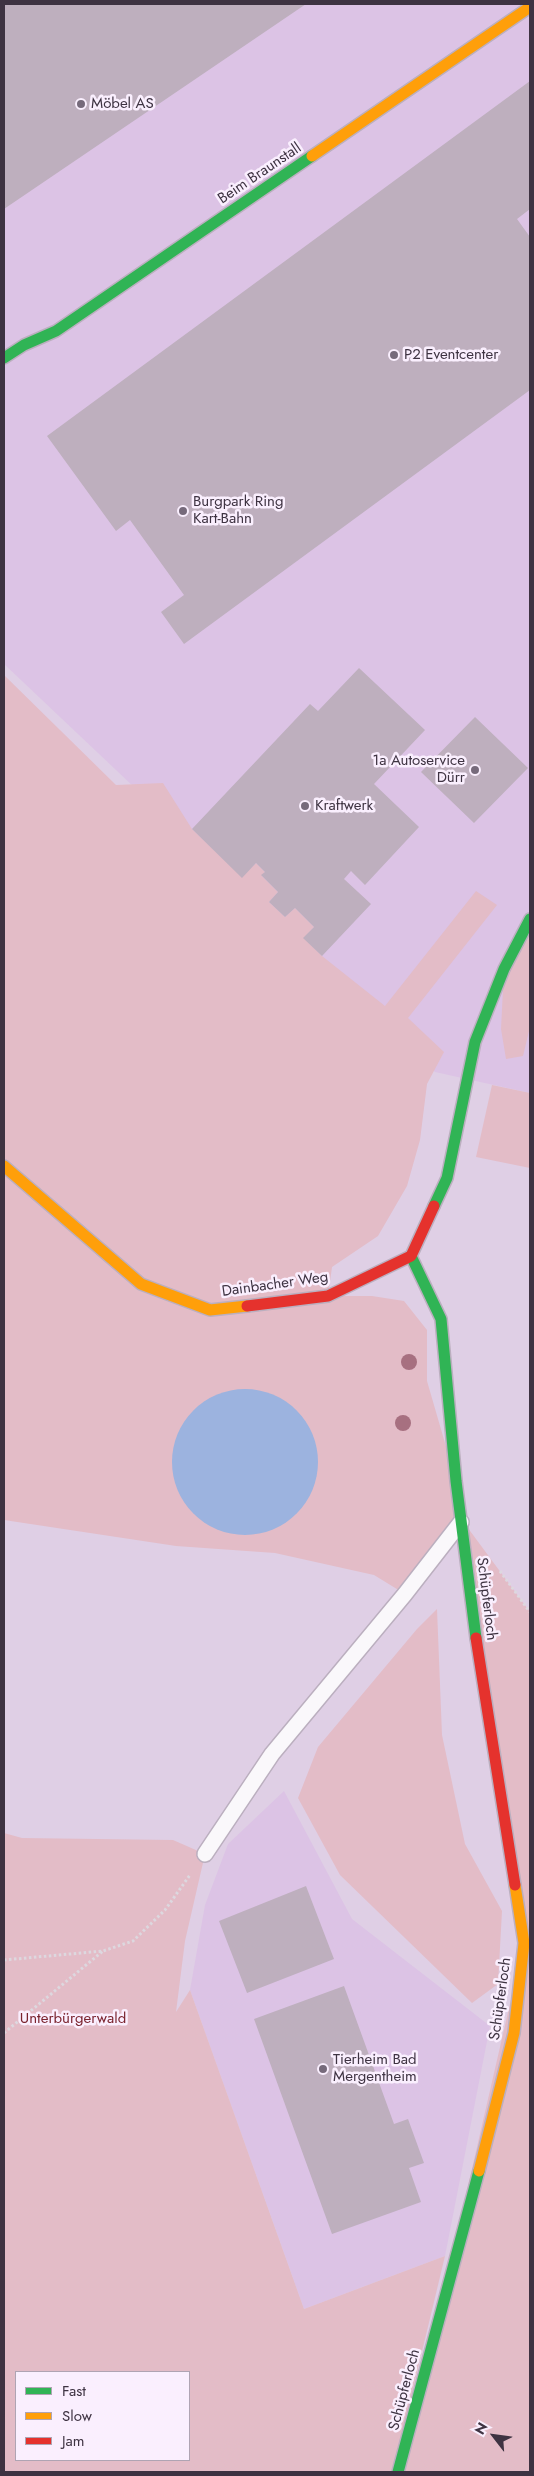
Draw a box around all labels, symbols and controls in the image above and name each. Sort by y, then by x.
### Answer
place label: Möbel AS [91,95,154,113]
marker: Möbel AS [75,98,87,110]
street label: Beim Braunstall [215,140,305,208]
place label: P2 Eventcenter [404,346,498,364]
marker: P2 Eventcenter [388,349,400,361]
place label: Burgpark Ring Kart-Bahn [193,493,283,528]
marker: Burgpark Ring Kart-Bahn [177,505,189,517]
place label: 1a Autoservice Dürr [373,752,465,787]
marker: 1a Autoservice Dürr [469,764,481,776]
place label: Kraftwerk [315,797,373,815]
marker: Kraftwerk [299,800,311,812]
street label: Dainbacher Weg [221,1269,329,1301]
street label: Schüpferloch [472,1556,500,1642]
street label: Schüpferloch [486,1956,516,2042]
park label: Unterbürgerwald [20,2010,126,2028]
place label: Tierheim Bad Mergentheim [333,2051,417,2086]
marker: Tierheim Bad Mergentheim [317,2063,329,2075]
street label: Schüpferloch [385,2347,425,2433]
legend [15,2371,190,2461]
text: Fast [62,2380,86,2402]
text: Slow [62,2405,92,2427]
north arrow [469,2411,519,2461]
text: N [470,2419,492,2438]
text: Jam [62,2430,85,2452]

